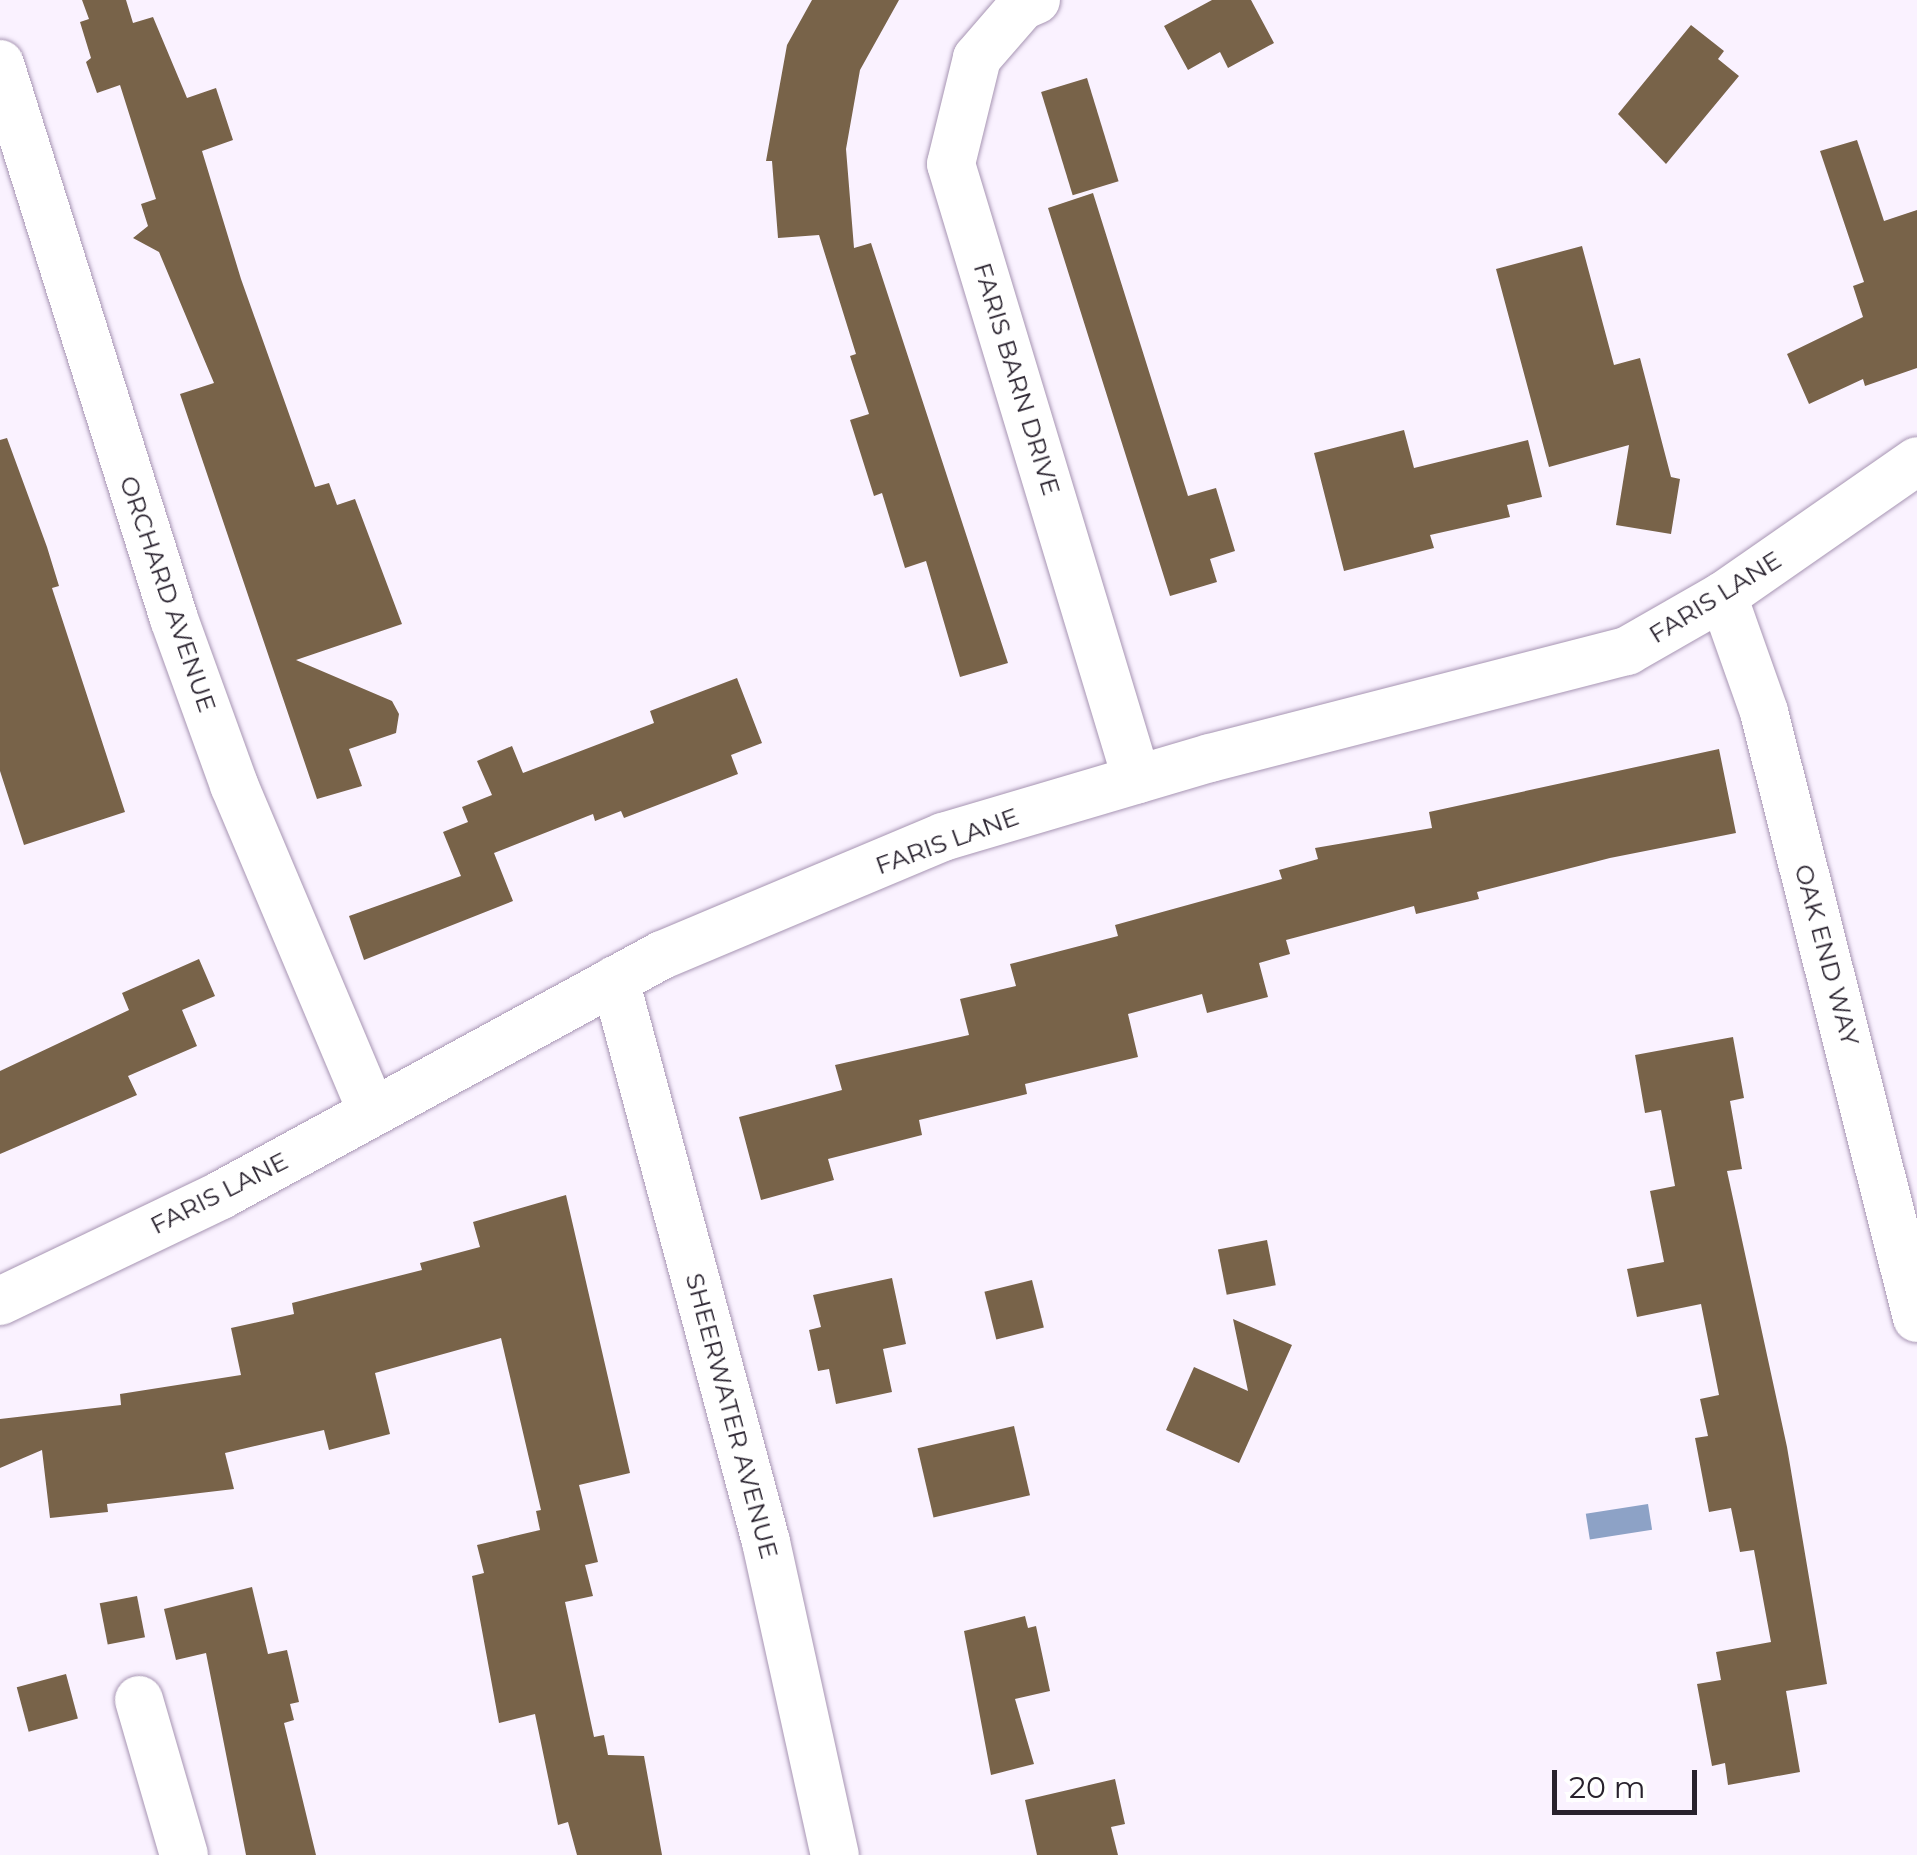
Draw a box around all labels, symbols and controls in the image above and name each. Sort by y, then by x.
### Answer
street label: FARIS BARN DRIVE [967,259,1067,499]
street label: ORCHARD AVENUE [113,472,223,716]
street label: FARIS LANE [1643,544,1787,650]
street label: FARIS LANE [871,801,1023,881]
street label: OAK END WAY [1788,861,1866,1049]
street label: FARIS LANE [145,1146,293,1240]
street label: SHEERWATER AVENUE [679,1270,785,1562]
scale bar [1557,1750,1702,1812]
text: 20 m [1569,1769,1646,1806]

